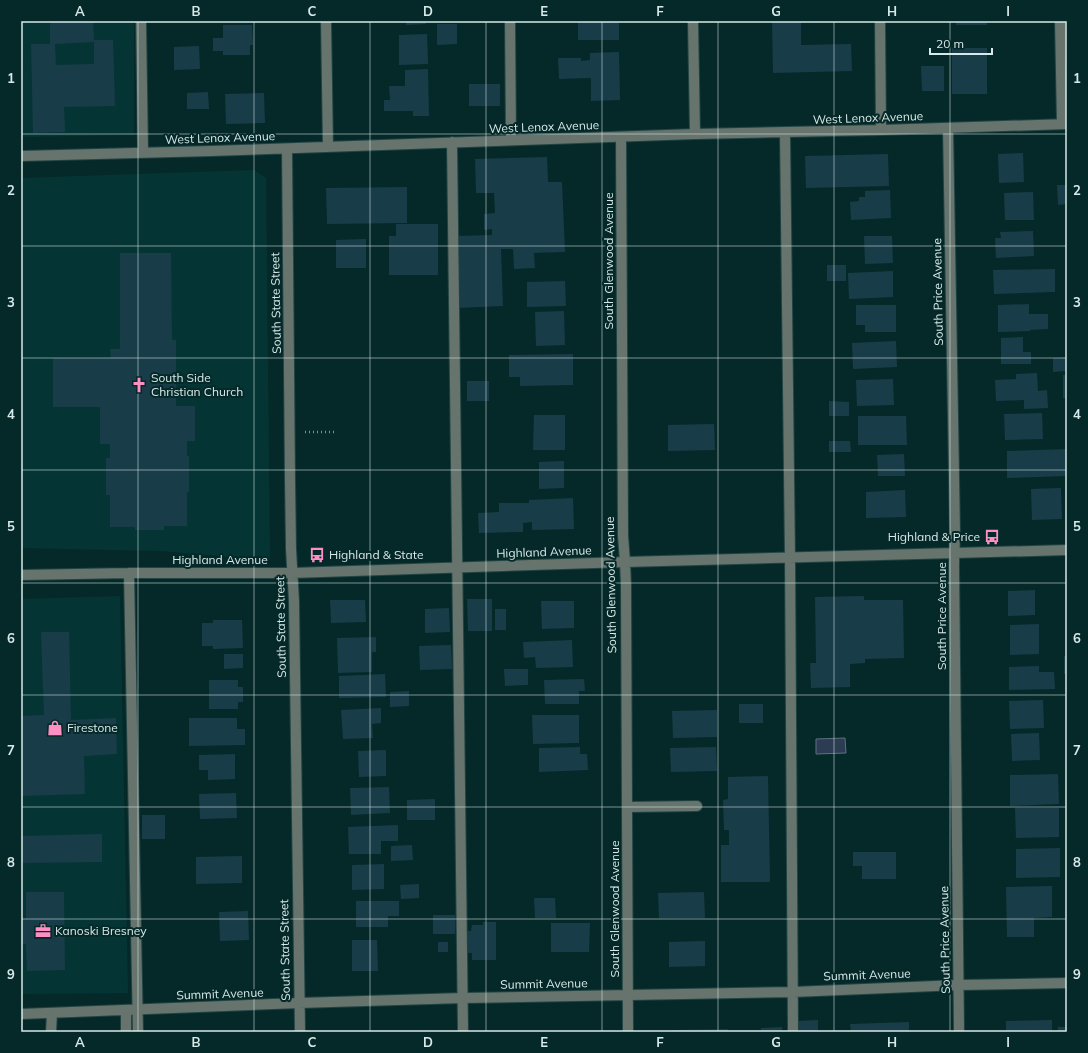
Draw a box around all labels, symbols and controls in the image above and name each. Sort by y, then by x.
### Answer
text: A [75,3,85,19]
text: B [192,3,201,19]
text: C [308,3,317,19]
text: D [423,3,433,19]
text: E [540,3,548,19]
text: F [656,3,664,19]
text: G [771,3,781,19]
text: H [887,3,897,19]
text: I [1006,3,1010,19]
scale bar [930,30,992,56]
text: 20 m [936,36,964,51]
text: 1 [7,70,15,86]
text: 1 [1073,70,1081,86]
street label: West Lenox Avenue [813,108,923,127]
street label: West Lenox Avenue [489,117,599,136]
street label: West Lenox Avenue [165,128,275,147]
text: 2 [7,182,15,198]
text: 2 [1073,182,1081,198]
street label: South Glenwood Avenue [601,193,616,329]
street label: South Price Avenue [929,238,946,346]
street label: South State Street [267,252,284,354]
text: 3 [7,294,15,310]
text: 3 [1073,294,1081,310]
place label: South Side Christian Church [151,370,243,399]
church icon: South Side Christian Church [130,376,148,394]
text: 4 [7,406,15,422]
text: 4 [1073,406,1081,422]
street label: South Glenwood Avenue [602,516,619,654]
text: 5 [7,518,15,534]
text: 5 [1073,518,1081,534]
bus stop icon: Highland & Price [983,528,1001,546]
place label: Highland & Price [888,529,980,544]
street label: Highland Avenue [496,542,592,561]
bus stop icon: Highland & State [308,546,326,564]
place label: Highland & State [329,547,423,562]
street label: Highland Avenue [172,552,268,567]
street label: South Price Avenue [934,562,949,670]
street label: South State Street [272,576,289,678]
text: 6 [7,630,15,646]
text: 6 [1073,630,1081,646]
shop icon: Firestone [46,719,64,737]
place label: Firestone [67,720,118,735]
text: 7 [7,742,15,758]
text: 7 [1073,742,1081,758]
street label: South Glenwood Avenue [607,841,622,977]
text: 8 [7,854,15,870]
text: 8 [1073,854,1081,870]
street label: South Price Avenue [936,886,953,994]
street label: South State Street [276,899,293,1001]
office icon: Kanoski Bresney [34,922,52,940]
place label: Kanoski Bresney [55,923,147,938]
street label: Summit Avenue [823,965,911,984]
text: 9 [7,966,15,982]
text: 9 [1073,966,1081,982]
street label: Summit Avenue [500,975,588,992]
street label: Summit Avenue [176,984,264,1003]
text: A [75,1034,85,1050]
text: B [192,1034,201,1050]
text: C [308,1034,317,1050]
text: D [423,1034,433,1050]
text: E [540,1034,548,1050]
text: F [656,1034,664,1050]
text: G [771,1034,781,1050]
text: H [887,1034,897,1050]
text: I [1006,1034,1010,1050]

